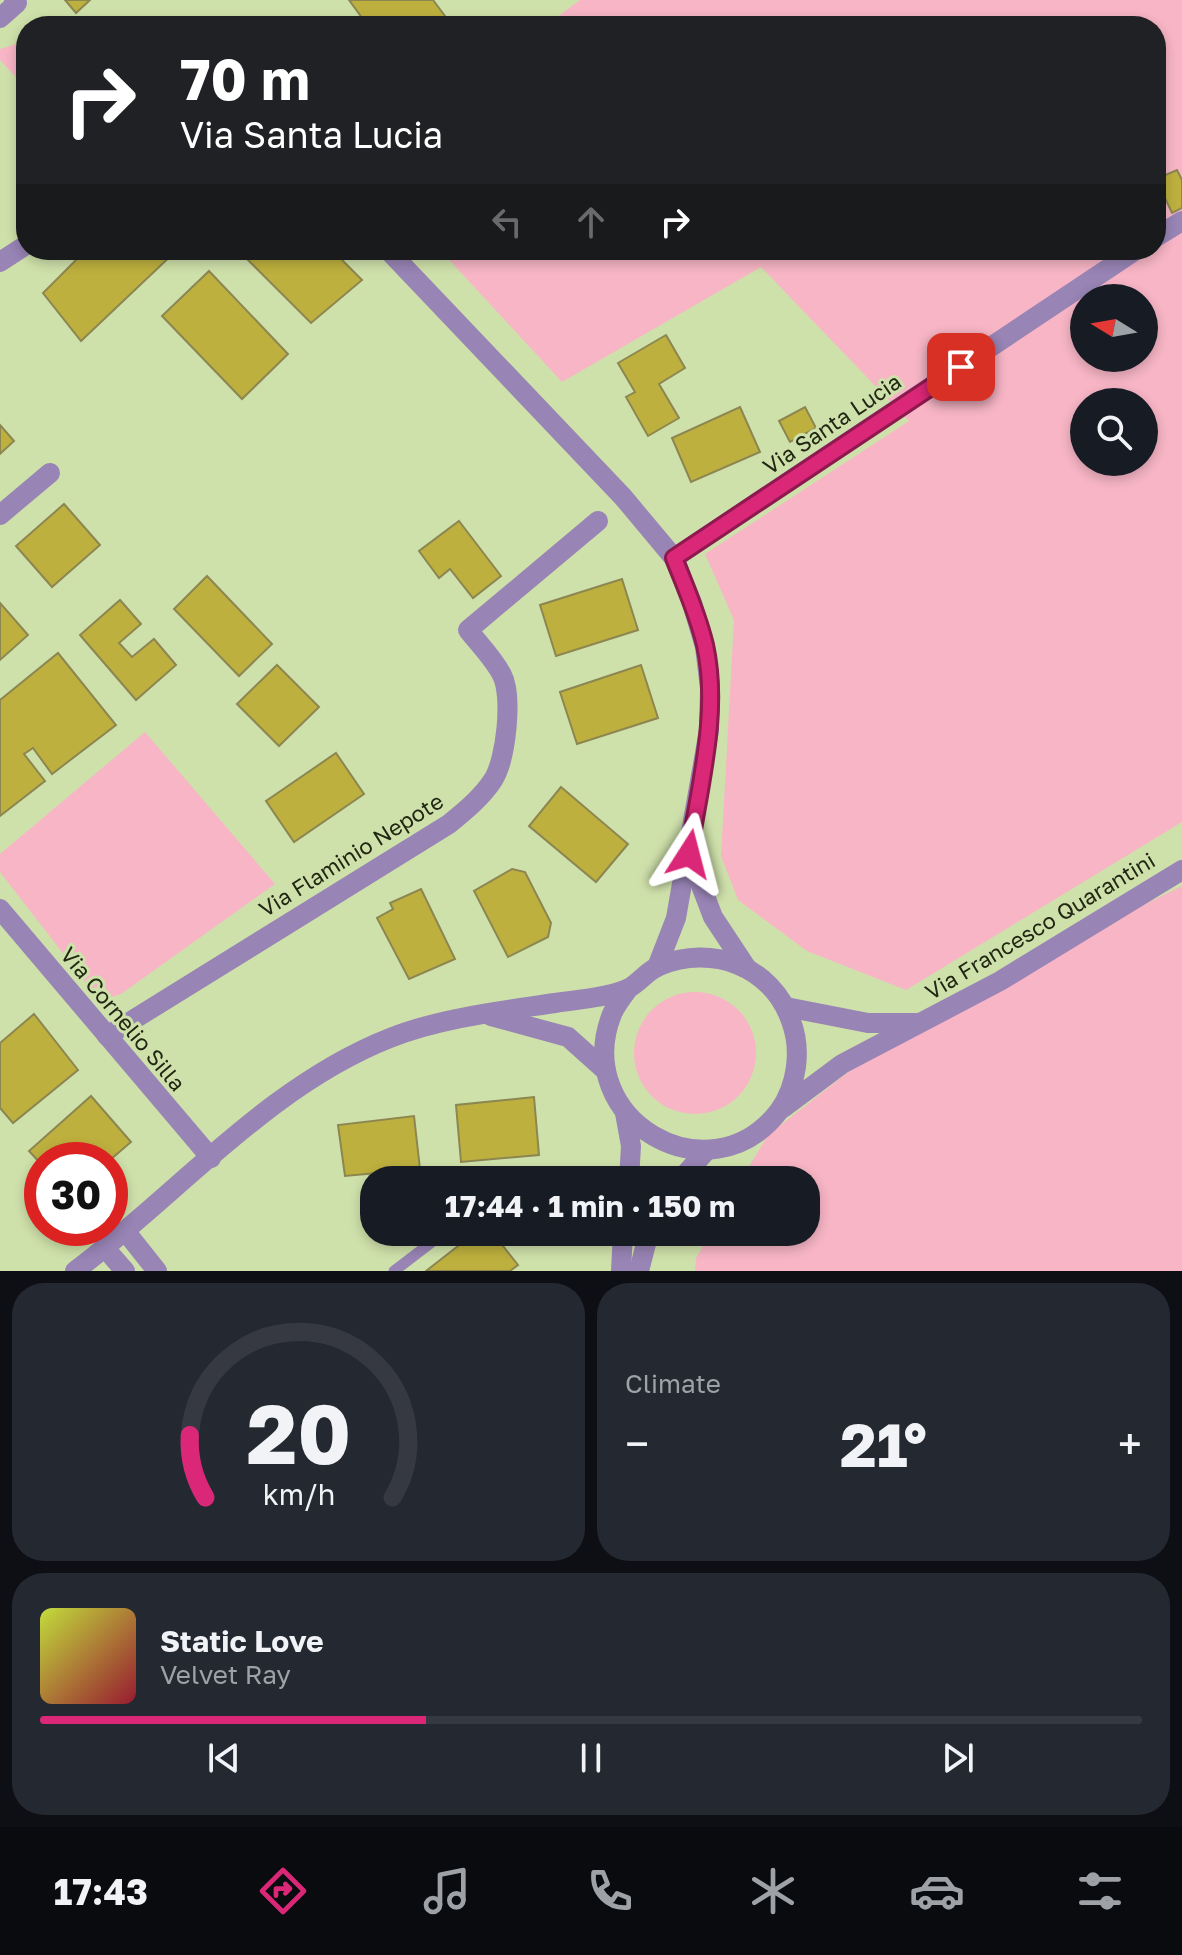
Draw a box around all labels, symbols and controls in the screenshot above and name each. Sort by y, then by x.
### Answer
text: 70 m [180,45,310,112]
icon: right [48,48,152,152]
text: Via Santa Lucia [180,113,443,156]
icon: left [485,200,529,244]
icon: ahead [569,200,613,244]
icon: right [653,200,697,244]
north arrow [1070,284,1158,372]
map controls [1070,284,1158,476]
pin [927,333,995,401]
icon: arrive [939,345,983,389]
street label: Via Santa Lucia [757,367,906,480]
button: search [1070,388,1158,476]
street label: Via Flaminio Nepote [254,787,448,922]
position arrow [647,812,731,896]
street label: Via Francesco Quarantini [920,846,1160,1005]
street label: Via Cornelio Silla [55,941,191,1096]
speed limit sign: 30 [24,1142,128,1246]
text: 17:44 · 1 min · 150 m [445,1188,735,1224]
text: Climate [625,1368,721,1399]
text: 20 [246,1382,351,1482]
text: 21° [840,1408,927,1480]
text: − [625,1417,649,1470]
text: + [1118,1417,1142,1470]
text: km/h [262,1477,335,1511]
text: Static Love [160,1623,324,1659]
text: Velvet Ray [160,1659,291,1690]
icon: previous [202,1736,246,1780]
icon: pause [569,1736,613,1780]
icon: next [936,1736,980,1780]
icon: directions [255,1863,311,1919]
icon: music [419,1863,475,1919]
icon: phone [582,1863,638,1919]
icon: climate [745,1863,801,1919]
icon: car [909,1863,965,1919]
icon: filters [1072,1863,1128,1919]
text: 17:43 [54,1870,148,1913]

